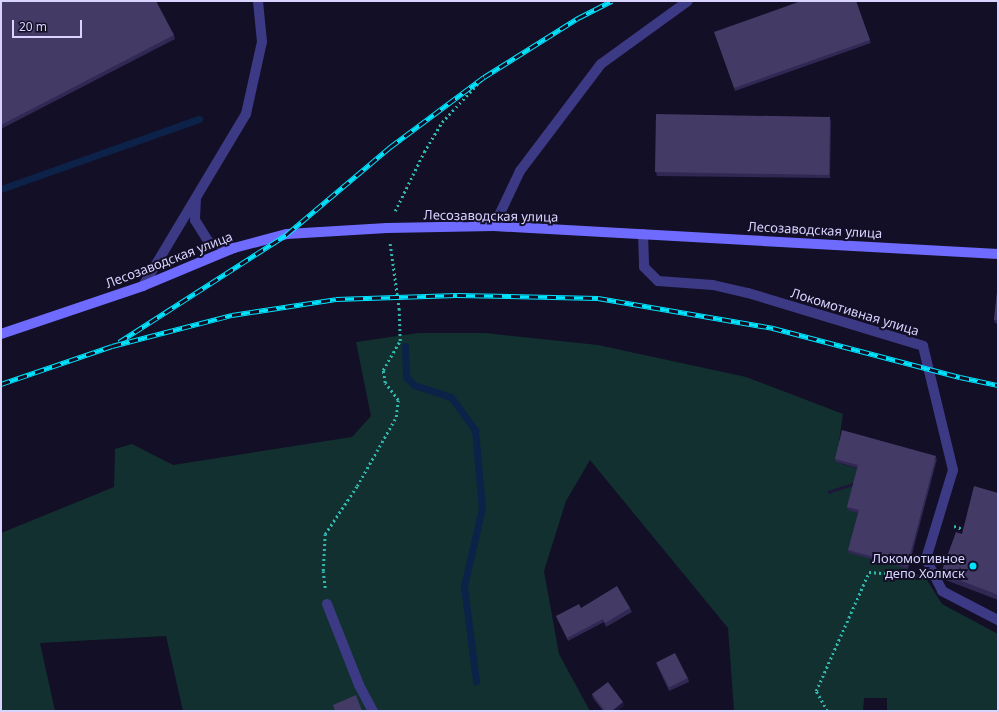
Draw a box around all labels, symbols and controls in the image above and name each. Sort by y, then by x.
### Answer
scale bar [14,12,84,38]
text: 20 m [19,18,47,35]
street label: Лесозаводская улица [424,207,558,225]
street label: Лесозаводская улица [747,219,883,241]
street label: Лесозаводская улица [103,229,235,291]
street label: Локомотивная улица [789,285,921,339]
place label: Локомотивное депо Холмск [872,551,965,582]
marker: Локомотивное депо Холмск [968,561,978,571]

